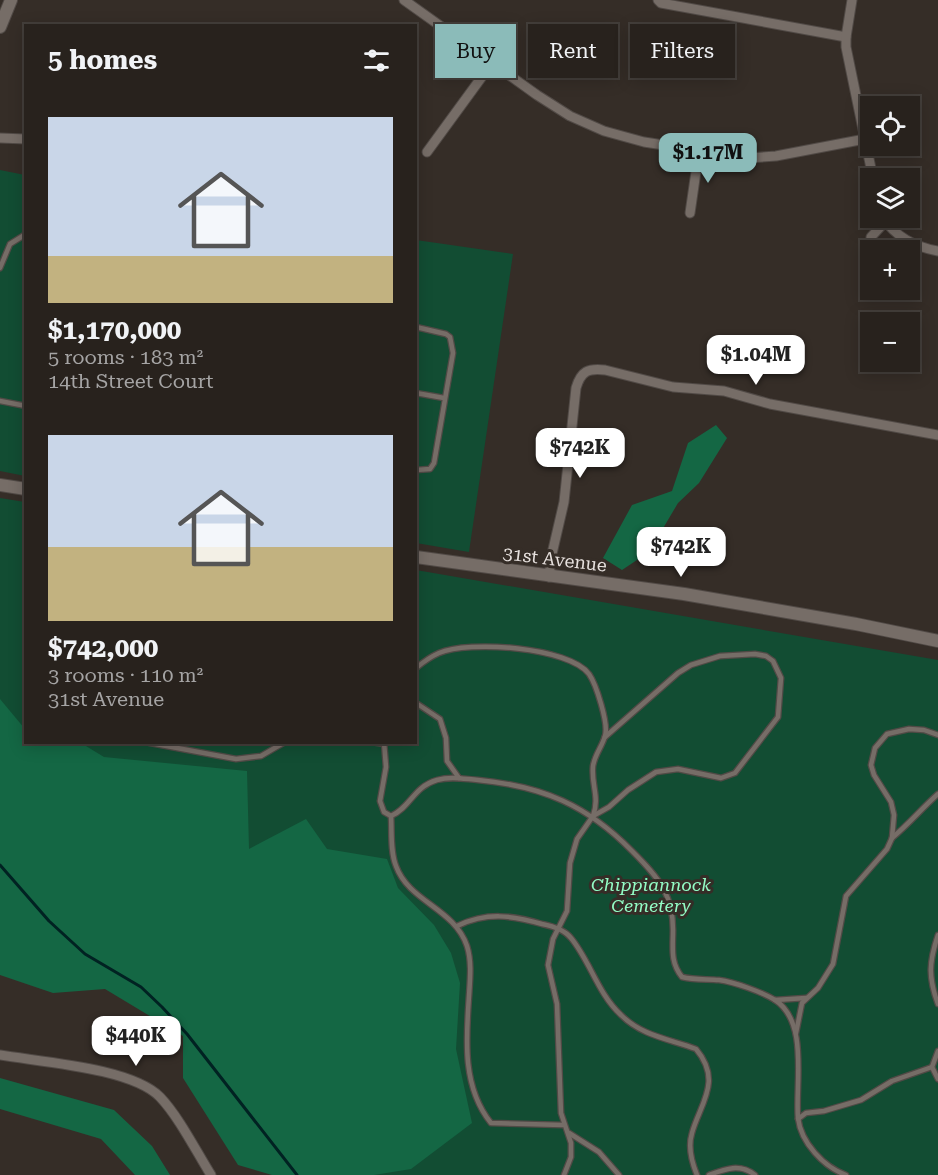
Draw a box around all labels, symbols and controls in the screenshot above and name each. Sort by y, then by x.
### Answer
chip: Buy [435,24,516,78]
chip: Rent [528,24,618,78]
chip: Filters [630,24,735,78]
icon: filters [360,44,393,77]
text: 5 homes [48,45,157,75]
map controls [860,96,920,372]
button: locate [860,96,920,156]
pin: $1.17M [659,133,757,184]
text: $1.17M [673,140,743,164]
icon: home [167,156,275,264]
button: layers [860,168,920,228]
button: + [860,240,920,300]
button: − [860,312,920,372]
text: $1,170,000 [48,315,181,345]
pin: $1.04M [707,335,805,386]
text: $1.04M [721,342,791,366]
text: 5 rooms · 183 m² [48,345,203,369]
text: 14th Street Court [48,369,213,393]
pin: $742K [538,428,622,479]
text: $742K [550,435,610,459]
icon: home [167,474,275,582]
pin: $742K [639,527,723,578]
text: $742K [651,534,711,558]
street label: 31st Avenue [502,542,608,576]
text: $742,000 [48,633,158,663]
text: 3 rooms · 110 m² [48,663,203,687]
text: 31st Avenue [48,687,164,711]
park label: Chippiannock Cemetery [591,874,711,916]
pin: $440K [94,1016,178,1067]
text: $440K [106,1023,166,1047]

